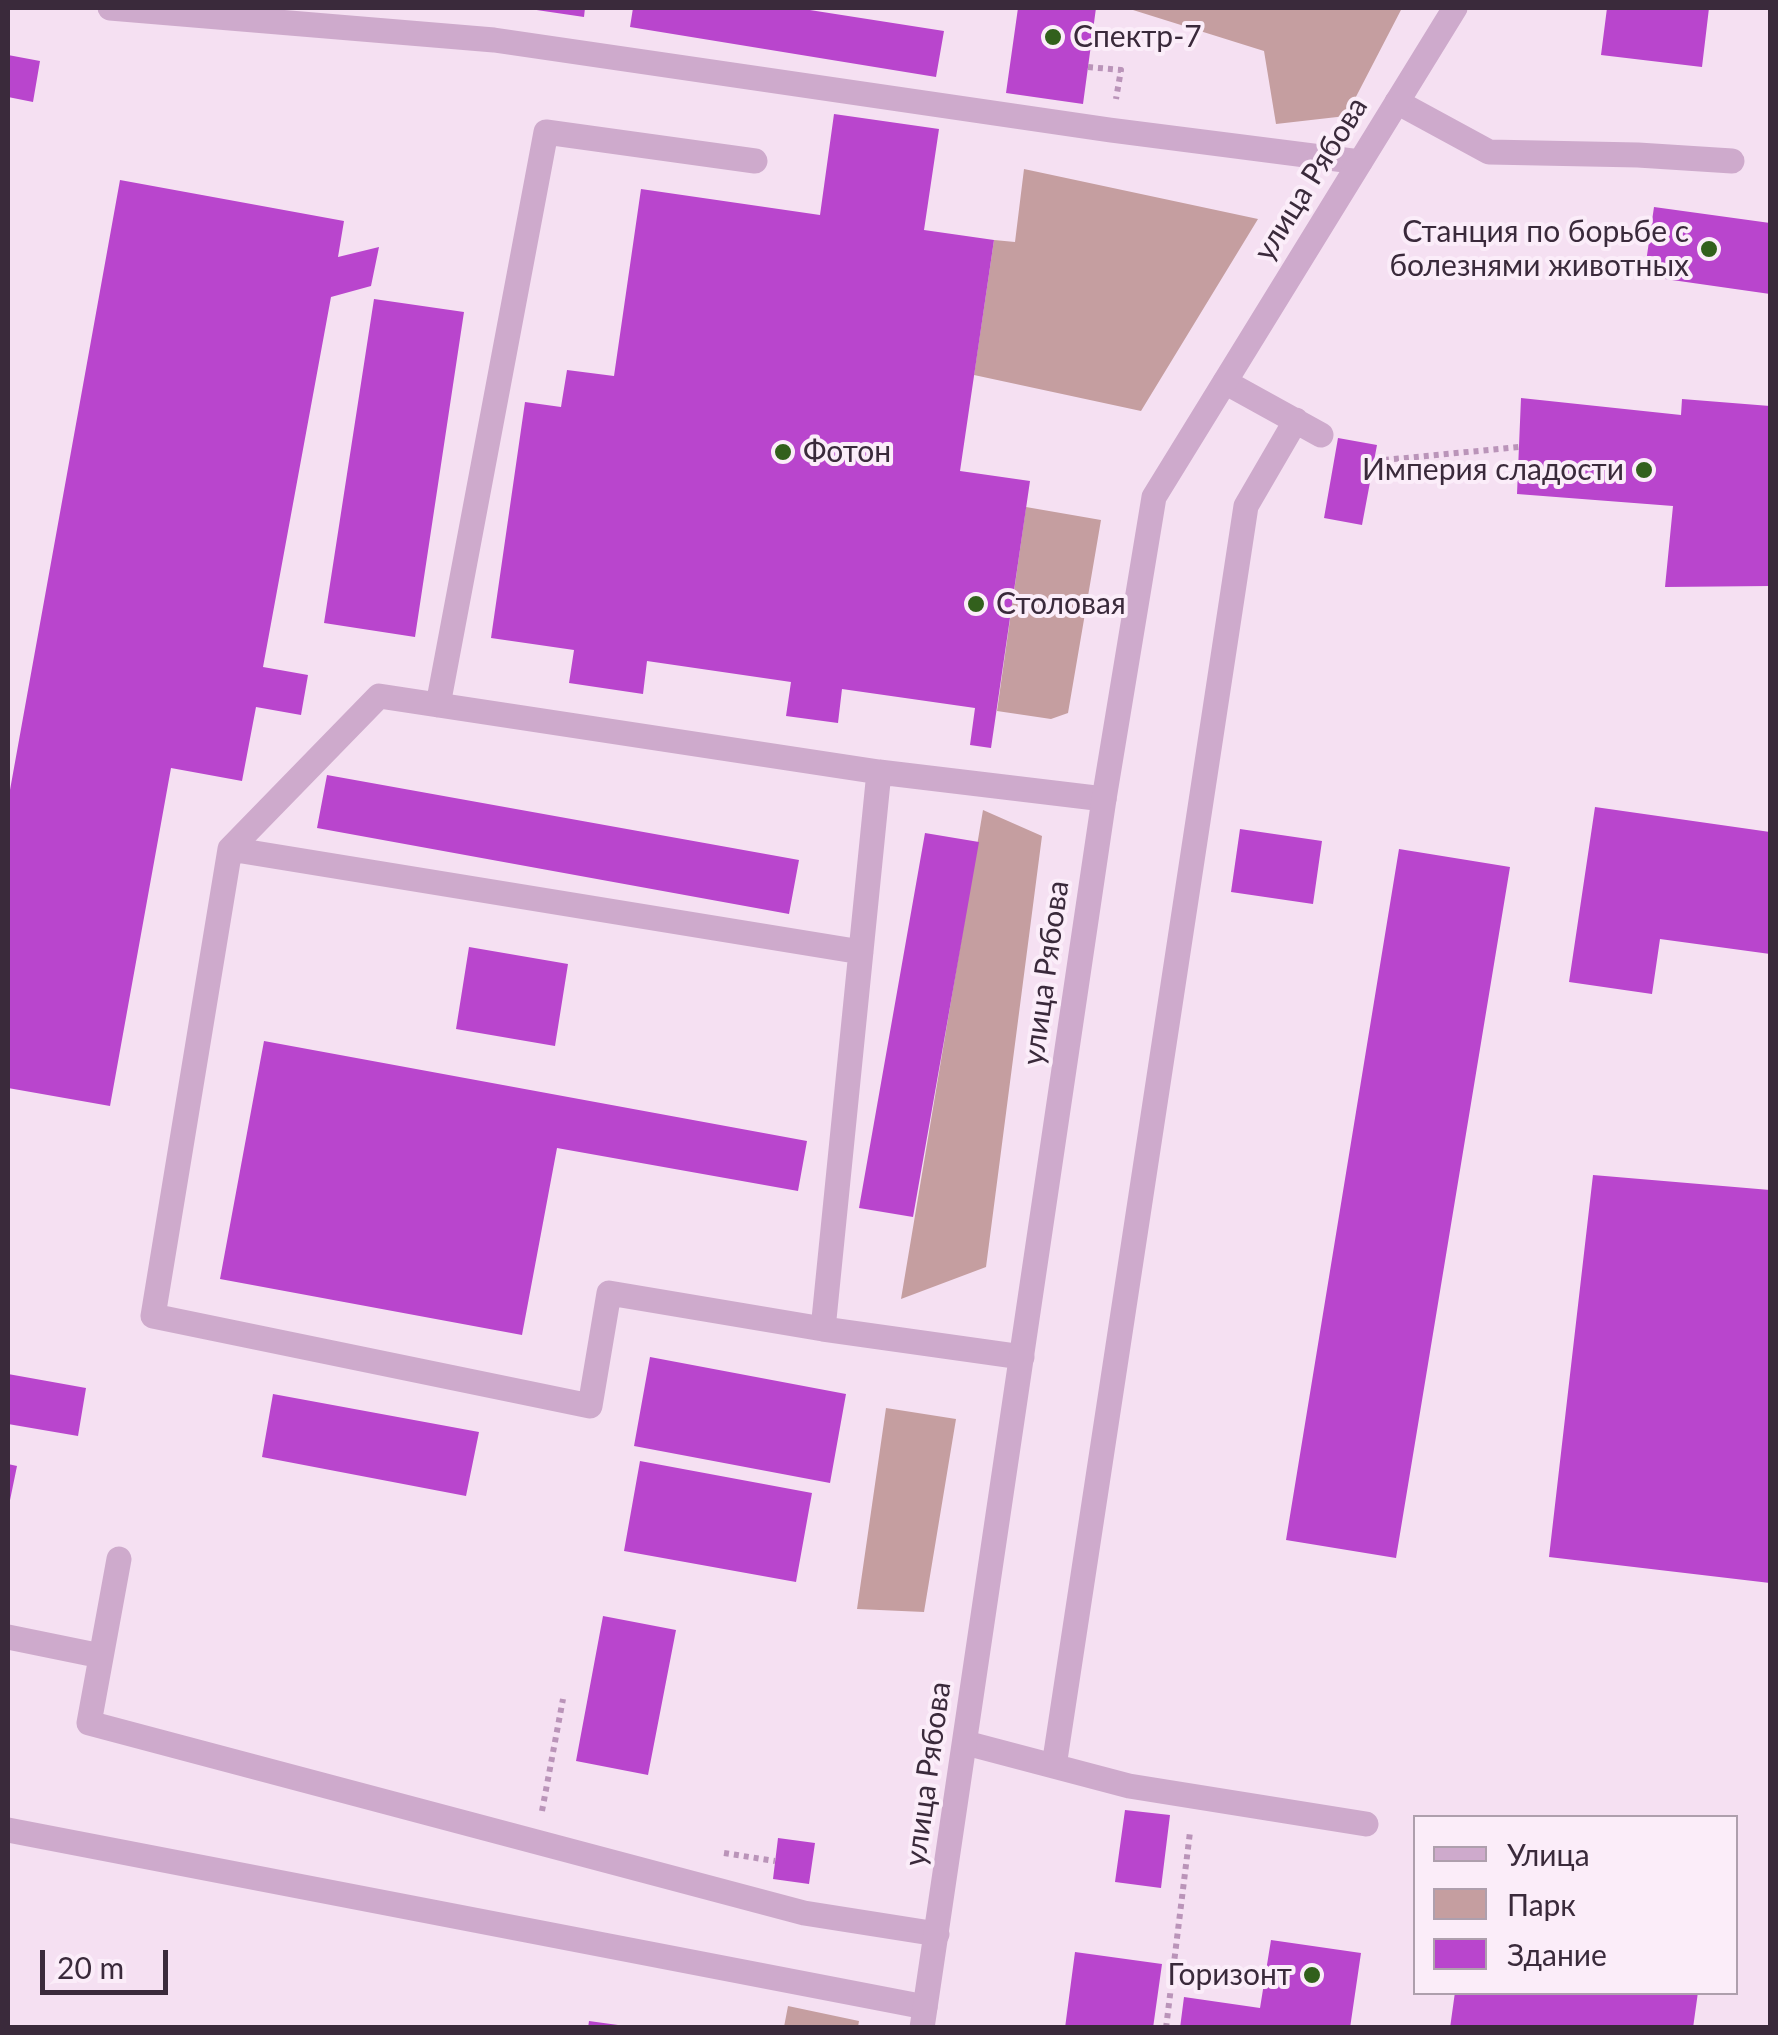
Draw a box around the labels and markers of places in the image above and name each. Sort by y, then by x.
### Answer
place label: Спектр-7 [1073,19,1202,55]
marker: Спектр-7 [1042,26,1064,48]
place label: Станция по борьбе с болезнями животных [1389,214,1689,284]
marker: Станция по борьбе с болезнями животных [1698,238,1720,260]
place label: Фотон [803,434,891,470]
marker: Фотон [772,441,794,463]
place label: Империя сладости [1362,452,1624,488]
marker: Империя сладости [1633,459,1655,481]
place label: Столовая [996,586,1126,622]
marker: Столовая [965,593,987,615]
place label: Горизонт [1167,1957,1292,1993]
marker: Горизонт [1301,1964,1323,1986]

